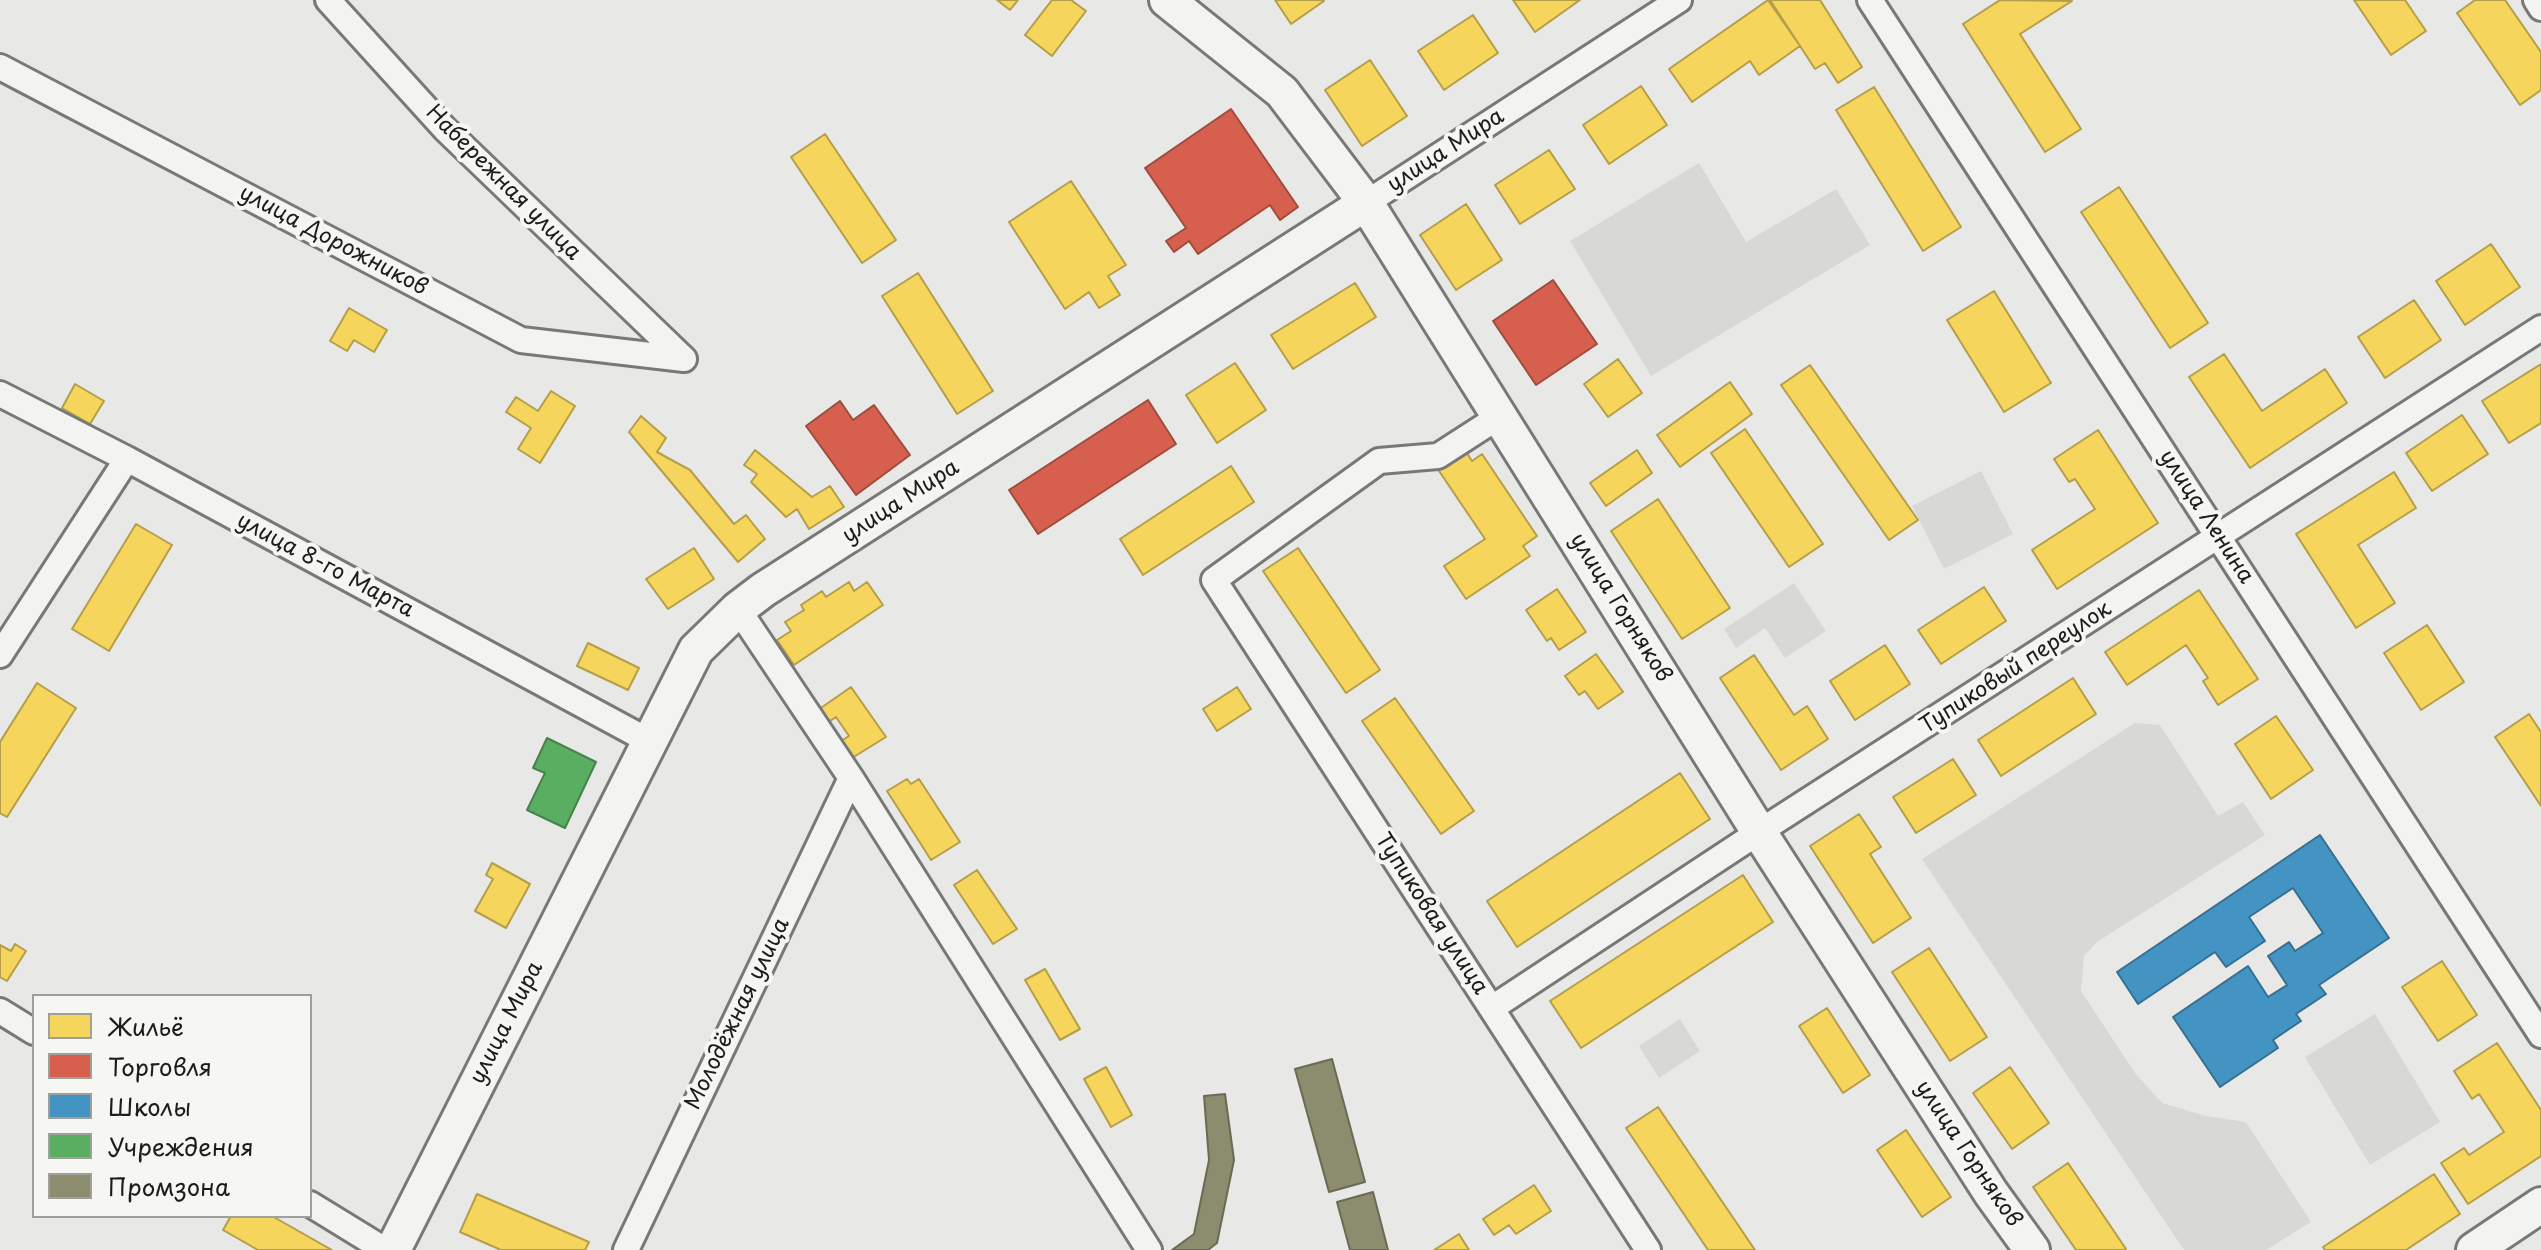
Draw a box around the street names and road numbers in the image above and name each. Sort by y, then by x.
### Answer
street label: Набережная улица [420,100,586,266]
street label: улица Мира [1383,103,1509,199]
street label: улица Дорожников [234,180,432,302]
street label: улица Ленина [2153,445,2259,589]
street label: улица Мира [838,454,964,550]
street label: улица 8-го Марта [232,508,418,624]
street label: улица Горняков [1564,529,1676,687]
street label: Тупиковый переулок [1915,596,2117,740]
street label: Тупиковая улица [1369,828,1493,1000]
street label: Молодёжная улица [680,914,796,1114]
street label: улица Мира [465,957,549,1089]
street label: улица Горняков [1909,1076,2027,1232]

